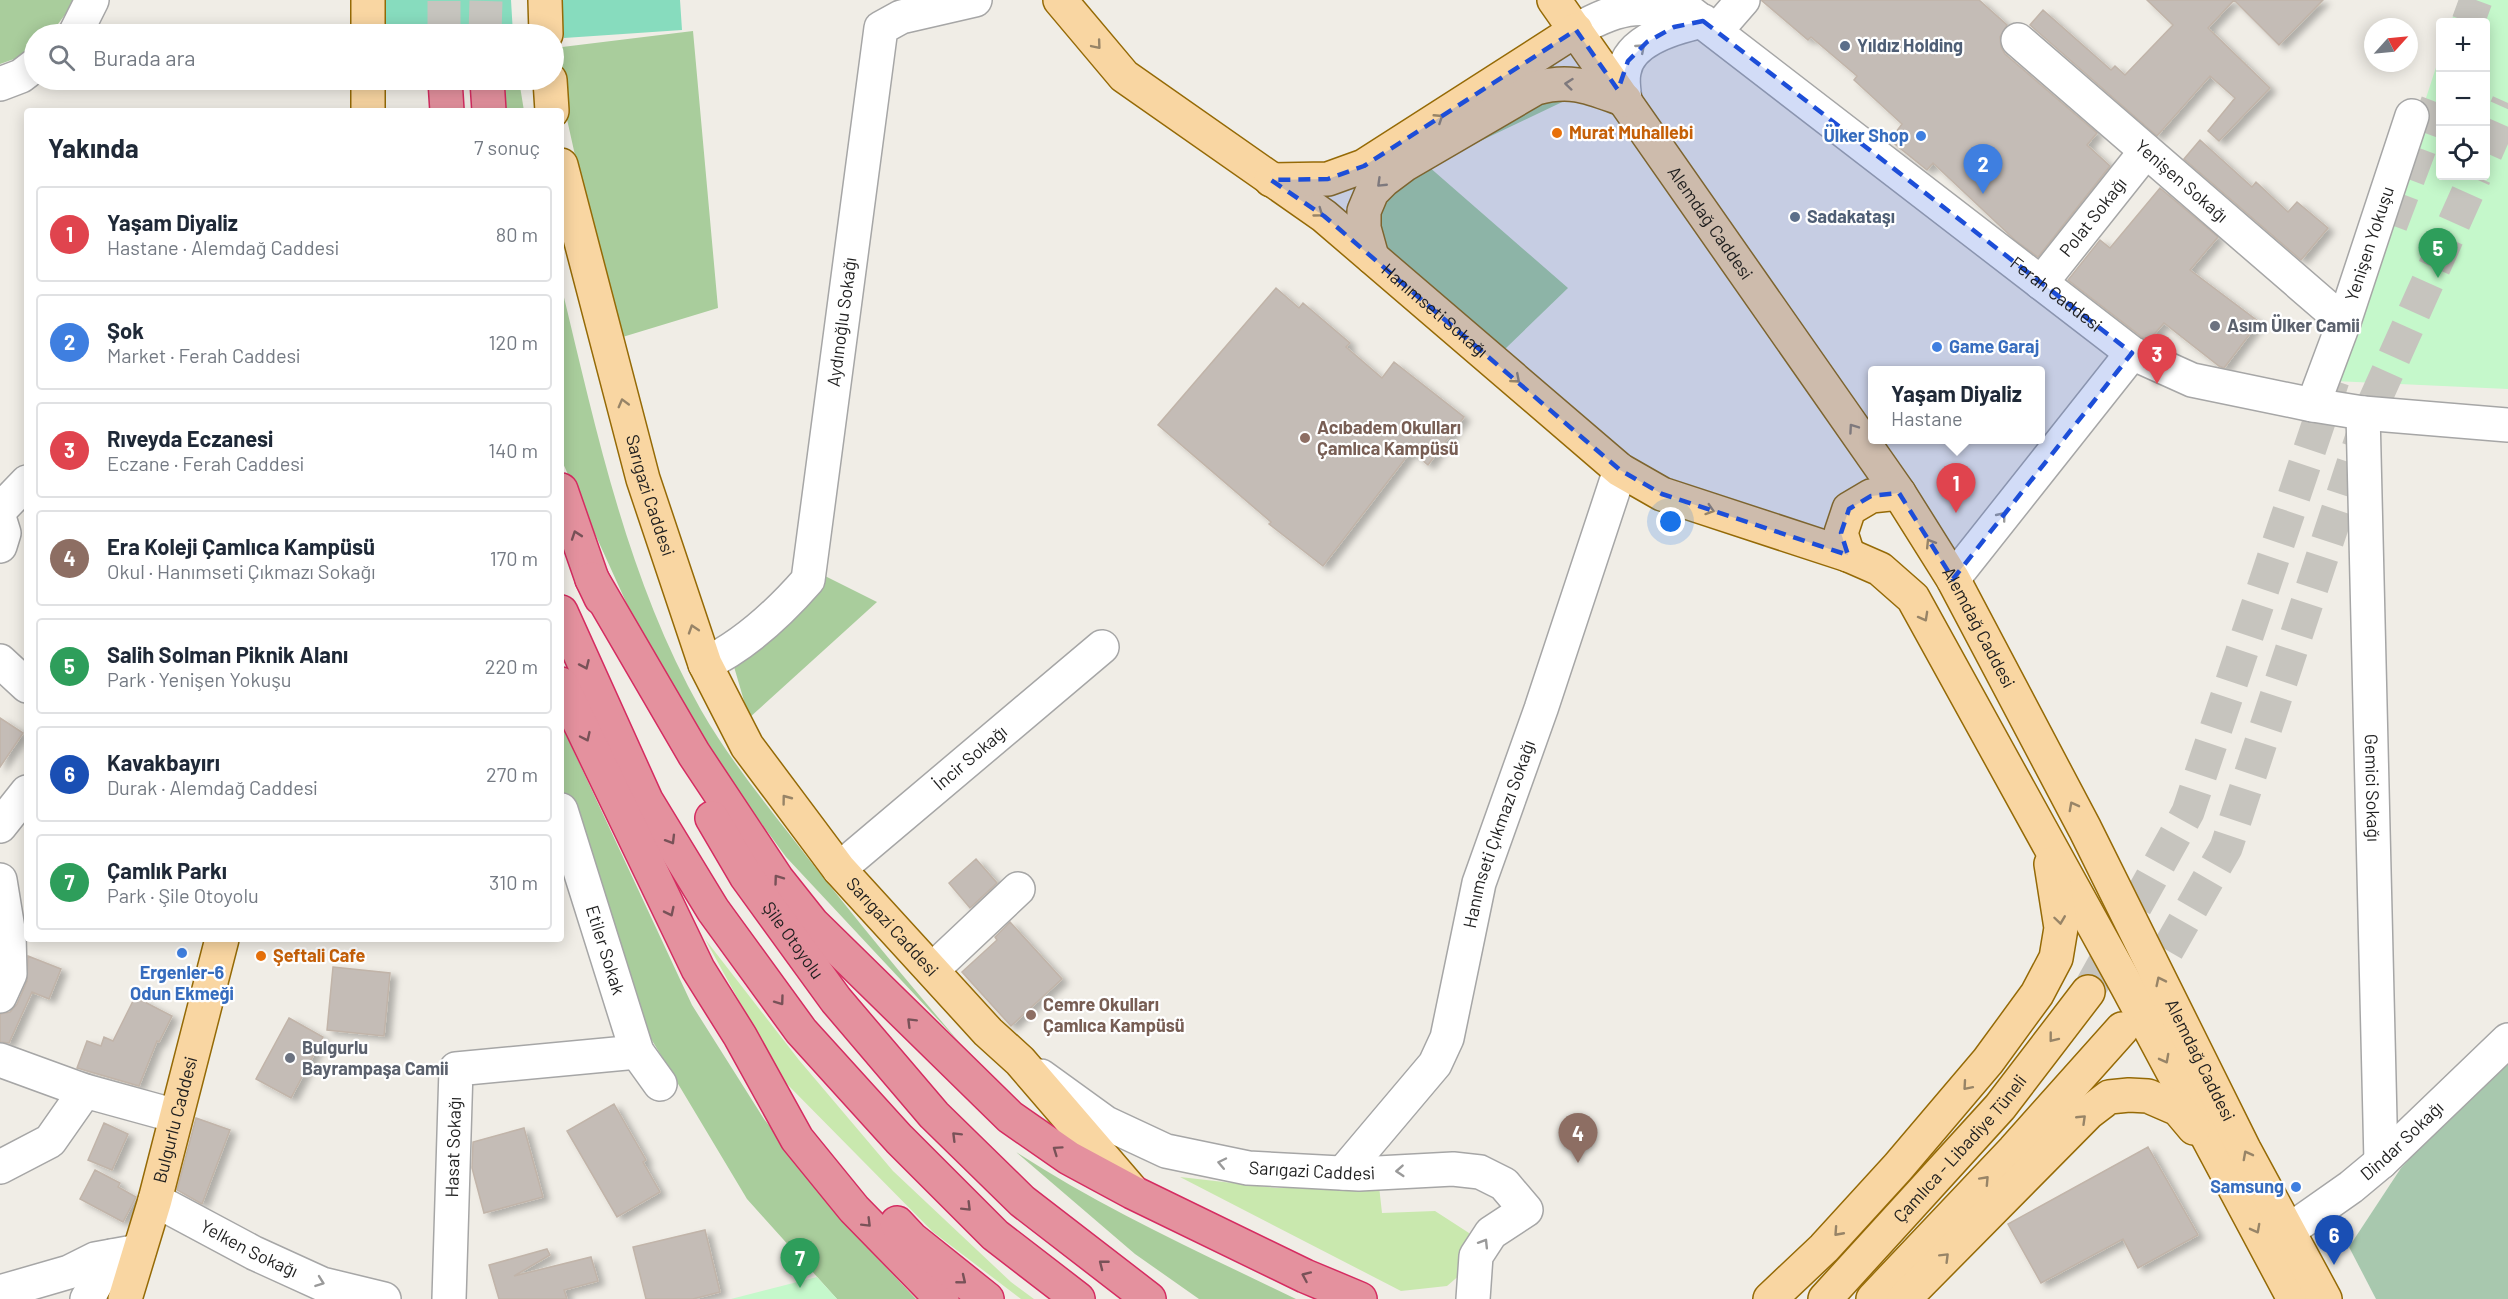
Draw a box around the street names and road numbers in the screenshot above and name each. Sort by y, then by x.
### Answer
street label: Yenişen Sokağı [2131,134,2233,227]
street label: Alemdağ Caddesi [1664,161,1758,283]
street label: Polat Sokağı [2054,172,2131,261]
street label: Yenişen Yokuşu [2340,183,2398,304]
street label: Ferah Caddesi [2006,251,2107,336]
street label: Aydınoğlu Sokağı [822,256,861,388]
street label: Hanımseti Sokağı [1377,258,1493,362]
street label: Sarıgazi Caddesi [622,432,680,558]
street label: Alemdağ Caddesi [1938,563,2020,691]
street label: İncir Sokağı [929,720,1011,795]
street label: Gemici Sokağı [2361,734,2385,842]
street label: Hanımseti Çıkmazı Sokağı [1458,737,1539,930]
street label: Sarıgazi Caddesi [842,872,943,980]
street label: Şile Otoyolu [758,897,829,983]
street label: Etiler Sokak [582,902,630,997]
street label: Alemdağ Caddesi [2161,995,2240,1124]
street label: Bulgurlu Caddesi [148,1054,201,1185]
street label: Çamlıca - Libadiye Tüneli [1888,1070,2031,1227]
street label: Hasat Sokağı [440,1096,465,1198]
street label: Dindar Sokağı [2356,1096,2447,1184]
street label: Sarıgazi Caddesi [1248,1156,1375,1184]
street label: Yelken Sokağı [197,1214,302,1282]

